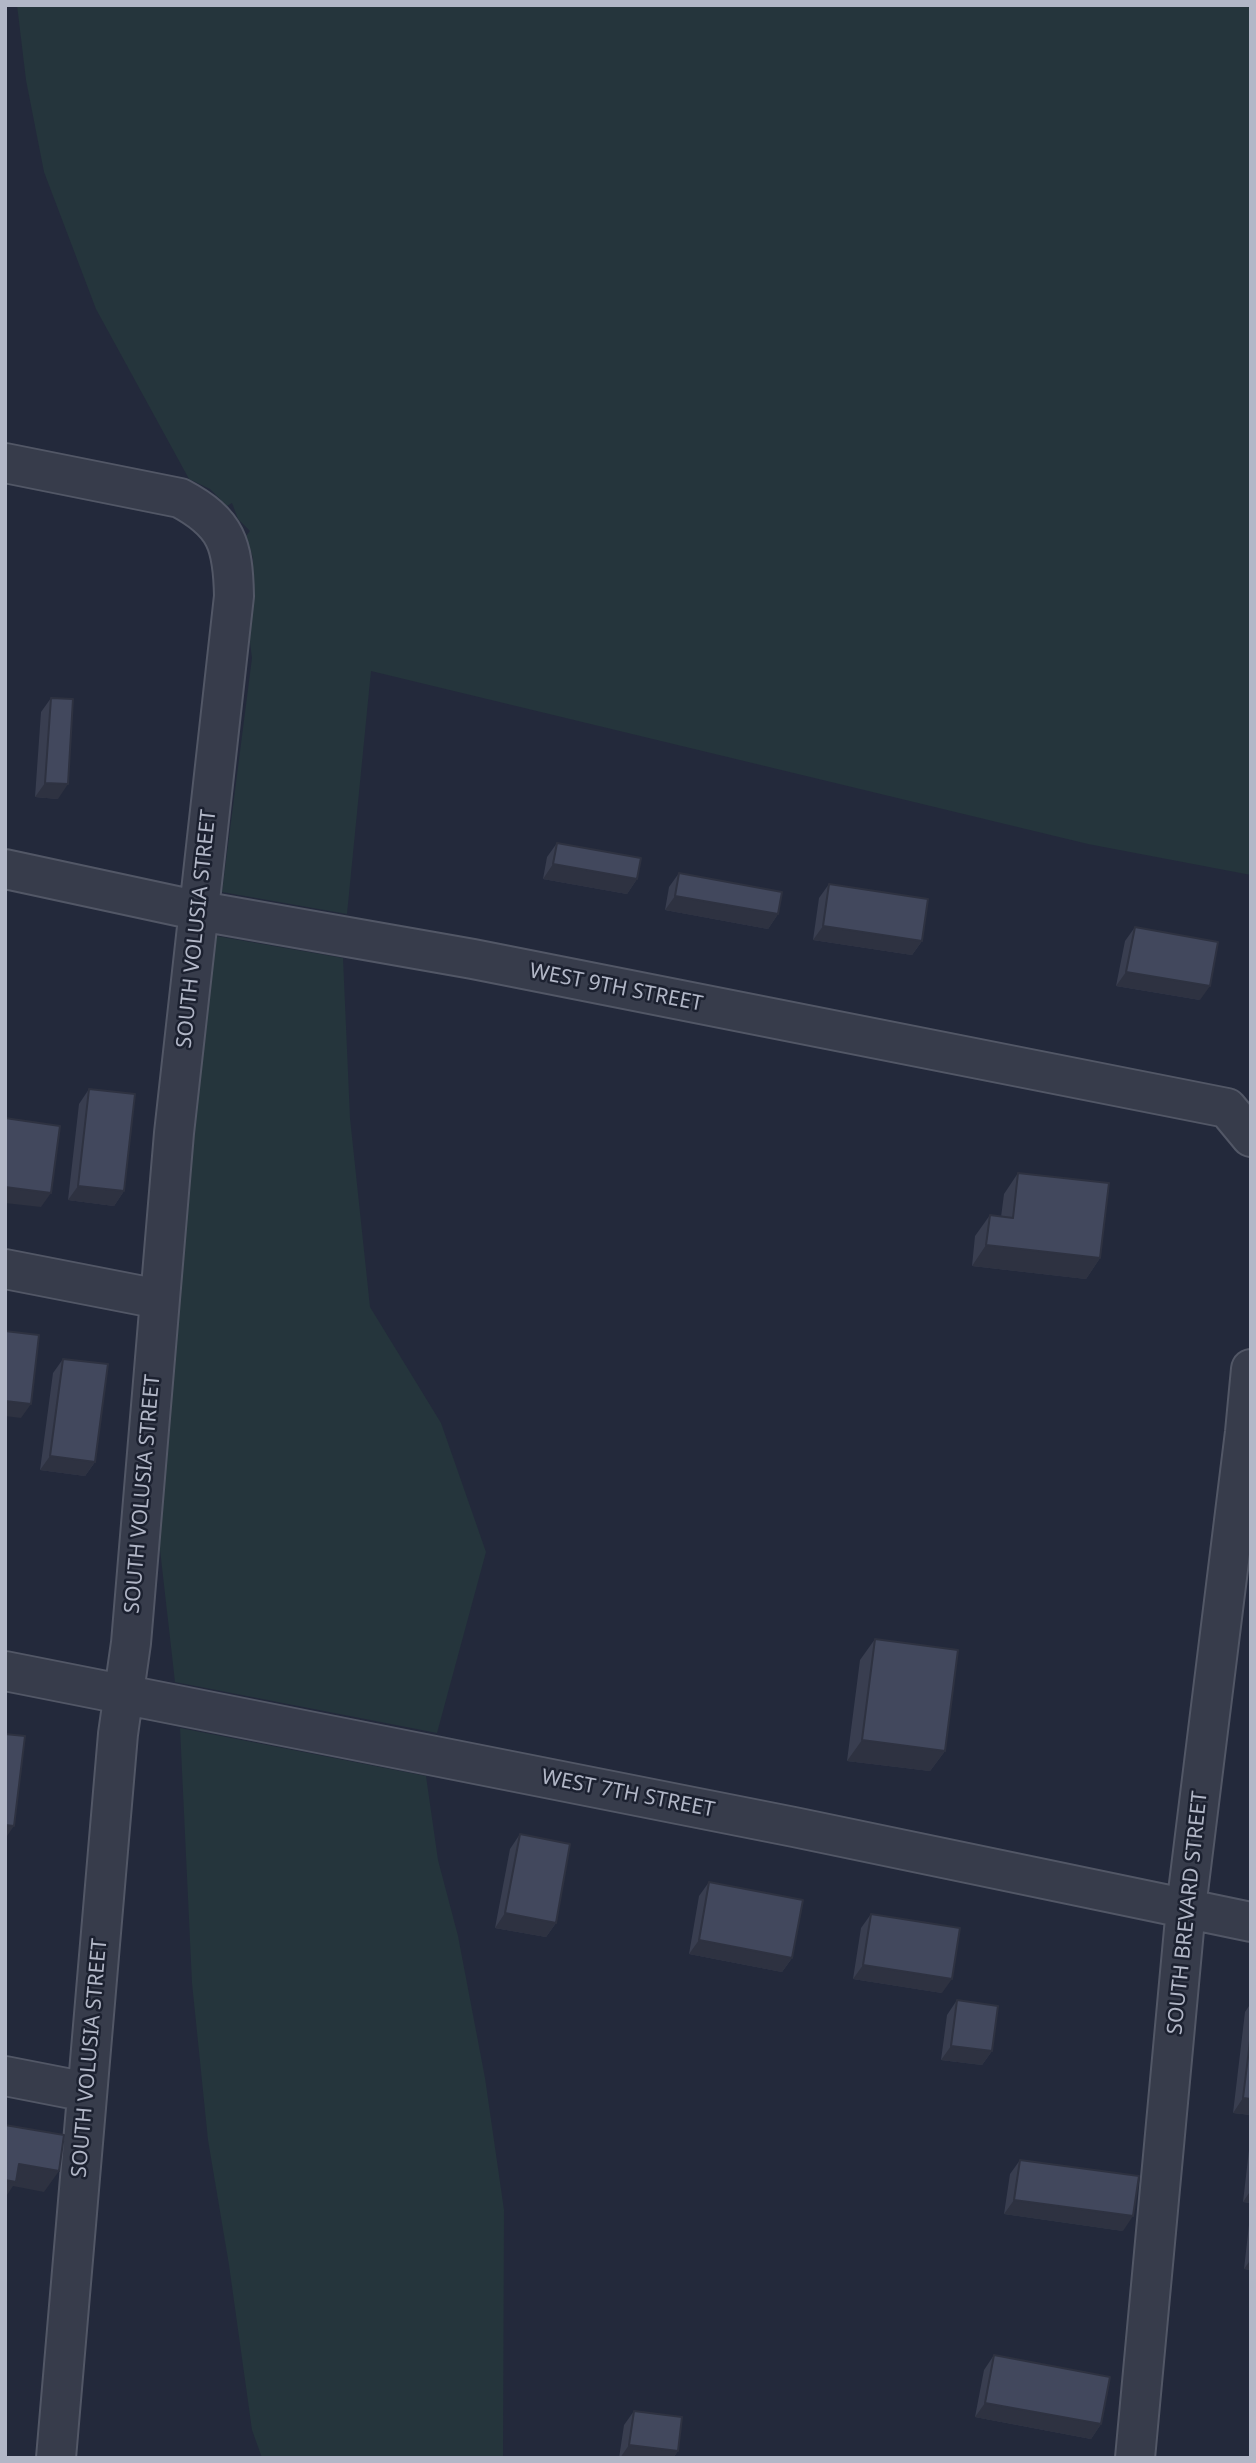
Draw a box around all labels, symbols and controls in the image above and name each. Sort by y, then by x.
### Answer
street label: SOUTH VOLUSIA STREET [172,808,222,1050]
street label: WEST 9TH STREET [527,959,705,1017]
street label: SOUTH VOLUSIA STREET [120,1373,166,1615]
street label: WEST 7TH STREET [539,1765,717,1823]
street label: SOUTH BREVARD STREET [1163,1790,1213,2036]
street label: SOUTH VOLUSIA STREET [67,1937,113,2179]

